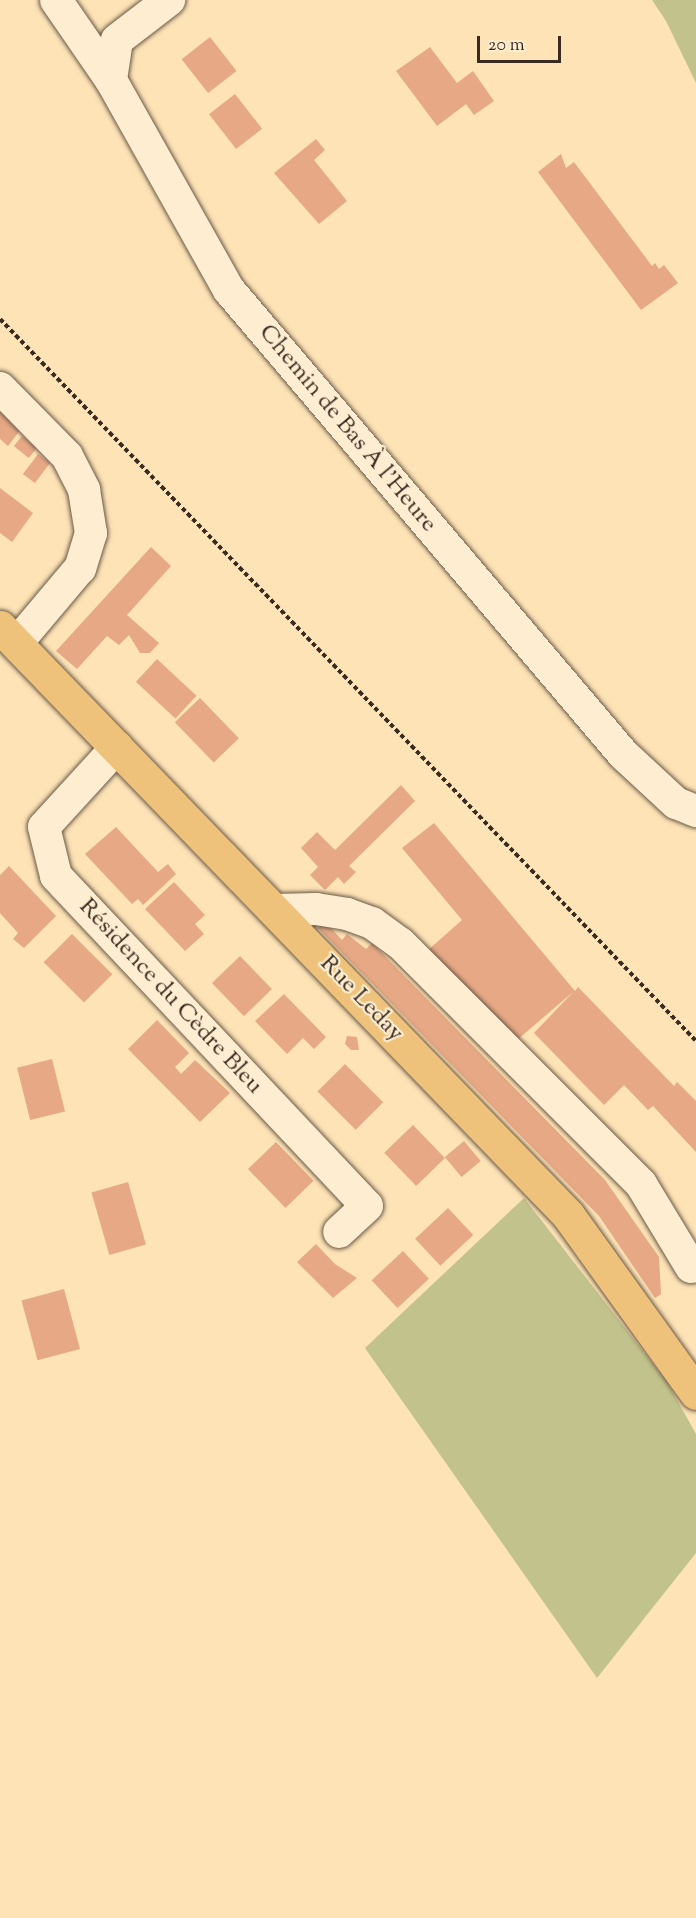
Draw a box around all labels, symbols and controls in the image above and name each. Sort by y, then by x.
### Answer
scale bar [480,24,564,62]
text: 20 m [488,33,525,59]
street label: Chemin de Bas À l'Heure [252,319,442,539]
street label: Résidence du Cèdre Bleu [72,893,268,1101]
street label: Rue Leday [313,950,409,1048]

